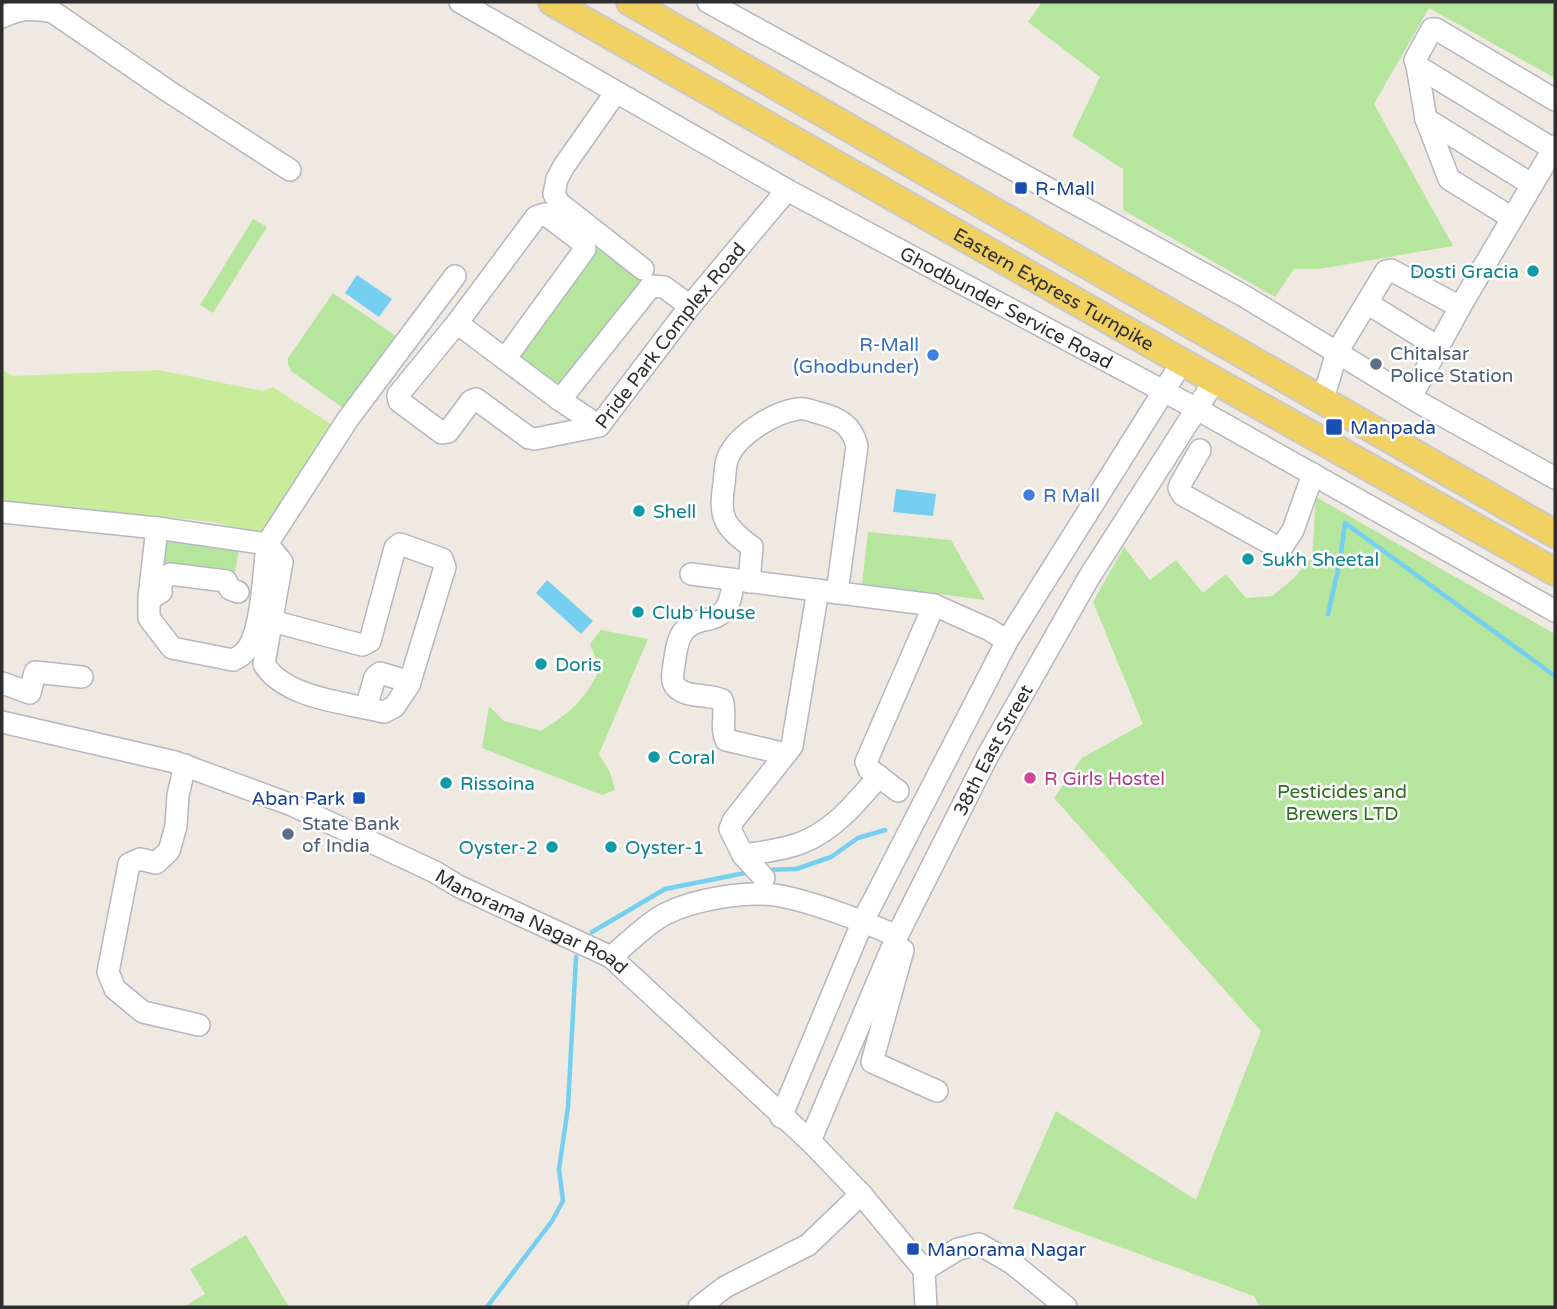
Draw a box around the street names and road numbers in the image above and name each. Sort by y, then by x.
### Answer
street label: Eastern Express Turnpike [949,224,1158,356]
street label: Pride Park Complex Road [591,238,750,433]
street label: Ghodbunder Service Road [896,242,1116,374]
street label: 38th East Street [949,681,1038,820]
street label: Manorama Nagar Road [431,865,632,979]

